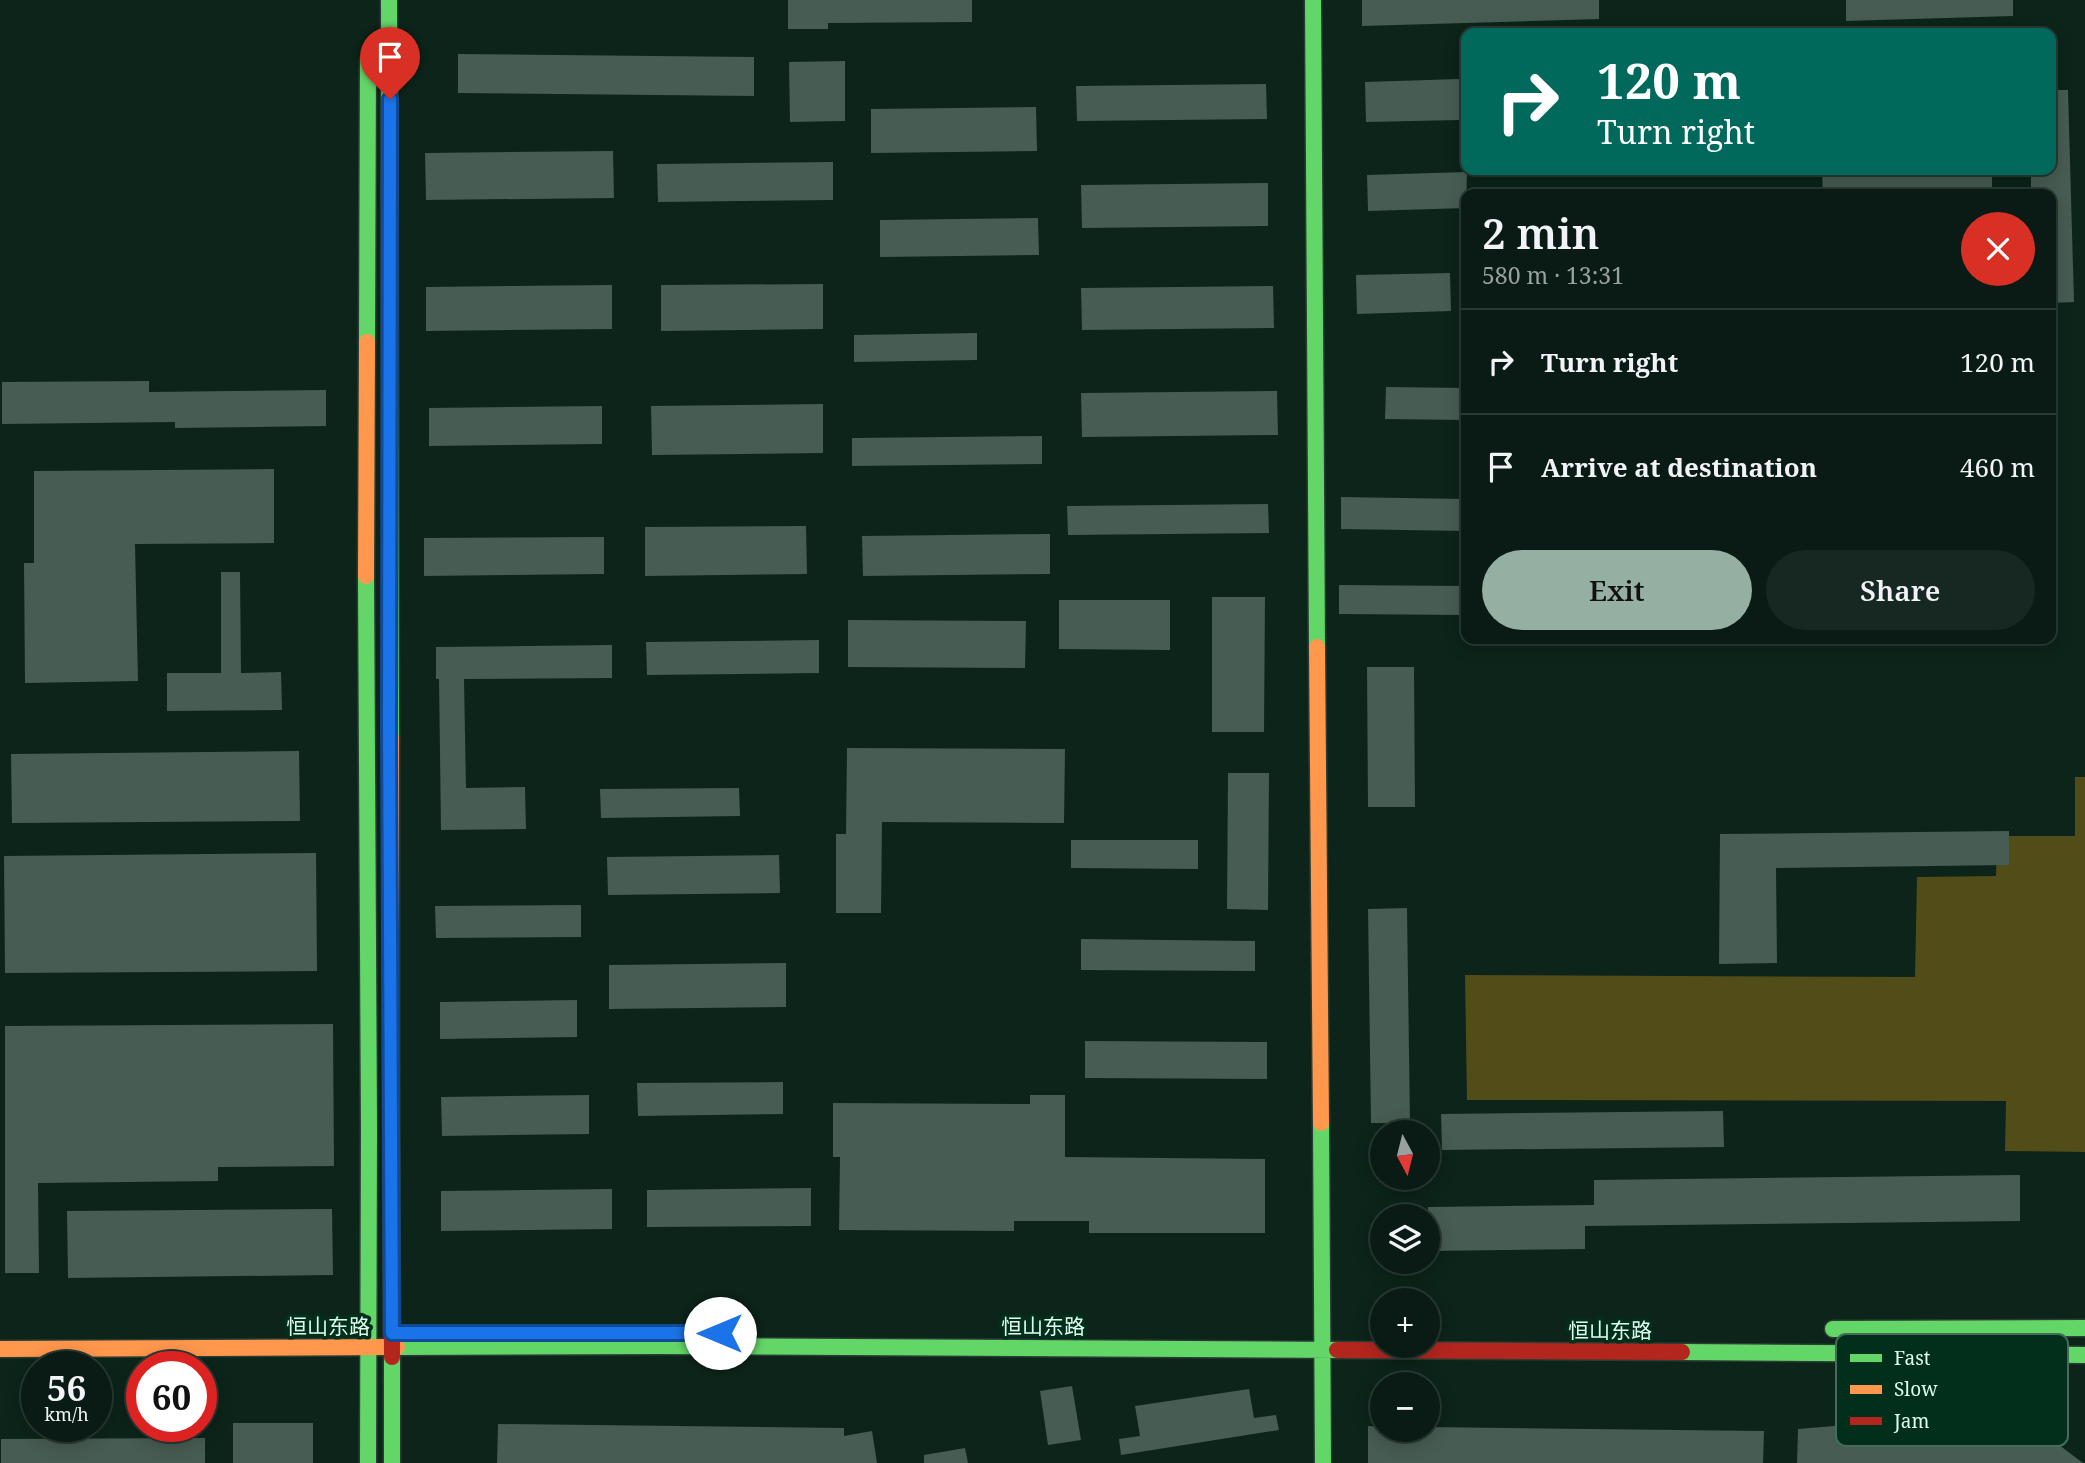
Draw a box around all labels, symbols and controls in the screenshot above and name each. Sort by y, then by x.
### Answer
pin [360,27,420,99]
icon: arrive [371,38,409,76]
text: 120 m [1597,47,1741,113]
icon: right [1482,56,1573,147]
text: Turn right [1597,110,1755,153]
text: 2 min [1482,204,1599,261]
button: close [1961,212,2035,286]
text: 580 m · 13:31 [1482,259,1624,291]
icon: right [1482,343,1520,381]
text: Turn right [1541,344,1678,380]
text: 120 m [1960,344,2035,380]
icon: arrive [1482,448,1520,486]
text: Arrive at destination [1541,449,1817,485]
text: 460 m [1960,449,2035,485]
button: Exit [1482,550,1752,630]
button: Share [1766,550,2035,630]
north arrow [1370,1120,1440,1190]
map controls [1370,1120,1440,1442]
button: layers [1370,1204,1440,1274]
button: + [1370,1288,1440,1358]
position arrow [683,1296,757,1370]
street label: 恒山东路 [286,1312,370,1340]
street label: 恒山东路 [1001,1312,1085,1340]
street label: 恒山东路 [1568,1316,1652,1344]
legend [1836,1334,2068,1446]
text: Fast [1894,1345,1931,1371]
speed limit sign: 60 [126,1351,217,1442]
text: 56 [47,1364,86,1411]
button: − [1370,1372,1440,1442]
text: Slow [1894,1376,1938,1402]
text: km/h [44,1402,89,1426]
text: Jam [1893,1408,1929,1434]

